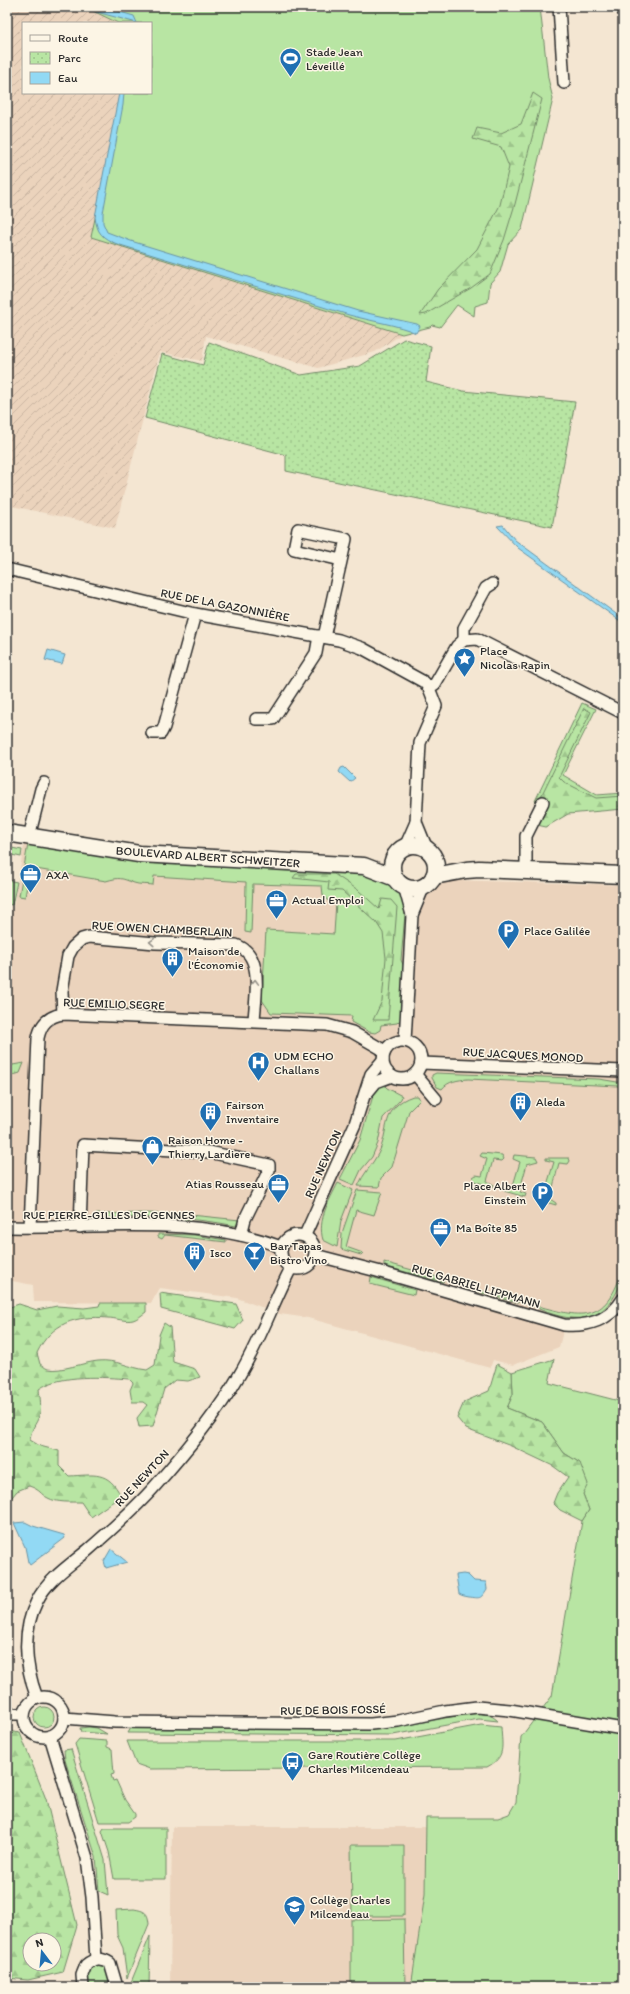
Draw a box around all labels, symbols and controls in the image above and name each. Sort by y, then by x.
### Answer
legend [22,22,152,94]
text: Route [58,31,88,45]
place label: Stade Jean Léveillé [306,45,363,73]
sports icon: Stade Jean Léveillé [278,46,304,79]
text: Parc [58,51,81,65]
text: Eau [58,71,78,85]
street label: RUE DE LA GAZONNIÈRE [159,586,291,624]
place label: Place Nicolas Rapin [480,644,551,672]
place icon: Place Nicolas Rapin [452,645,478,678]
street label: BOULEVARD ALBERT SCHWEITZER [115,844,301,870]
office icon: AXA [18,862,44,895]
place label: AXA [46,868,69,882]
office icon: Actual Emploi [264,887,290,920]
place label: Actual Emploi [292,893,364,907]
street label: RUE OWEN CHAMBERLAIN [91,918,233,940]
parking icon: Place Galilée [496,918,522,951]
place label: Place Galilée [524,924,590,938]
one-way arrow [149,938,155,947]
place label: Maison de l'Économie [188,944,244,972]
building icon: Maison de l'Économie [159,945,185,978]
one-way arrow [251,979,259,985]
street label: RUE EMILIO SEGRE [63,995,165,1013]
street label: RUE JACQUES MONOD [462,1045,584,1065]
place label: UDM ECHO Challans [274,1049,334,1077]
hospital icon: UDM ECHO Challans [246,1050,272,1083]
building icon: Aleda [507,1089,533,1122]
place label: Aleda [536,1095,565,1109]
place label: Fairson Inventaire [226,1098,279,1126]
building icon: Fairson Inventaire [198,1099,224,1132]
street label: RUE NEWTON [302,1128,344,1200]
place label: Raison Home - Thierry Lardiere [168,1133,250,1161]
shop icon: Raison Home - Thierry Lardiere [139,1134,165,1167]
office icon: Atias Rousseau [266,1171,292,1204]
place label: Atias Rousseau [186,1177,264,1191]
place label: Place Albert Einstein [464,1179,526,1207]
parking icon: Place Albert Einstein [529,1180,555,1213]
street label: RUE PIERRE-GILLES DE GENNES [23,1208,195,1222]
office icon: Ma Boîte 85 [428,1215,454,1248]
place label: Ma Boîte 85 [456,1221,517,1235]
place label: Bar Tapas Bistro Vino [270,1239,327,1267]
building icon: Isco [181,1240,207,1273]
bar icon: Bar Tapas Bistro Vino [241,1240,267,1273]
place label: Isco [210,1246,231,1260]
street label: RUE GABRIEL LIPPMANN [410,1261,542,1311]
street label: RUE NEWTON [112,1447,172,1509]
street label: RUE DE BOIS FOSSÉ [280,1702,386,1718]
place label: Gare Routière Collège Charles Milcendeau [308,1748,421,1776]
bus stop icon: Gare Routière Collège Charles Milcendeau [280,1749,306,1782]
place label: Collège Charles Milcendeau [310,1893,390,1921]
school or university icon: Collège Charles Milcendeau [282,1894,308,1927]
north arrow [22,1932,62,1972]
text: N [34,1936,45,1950]

